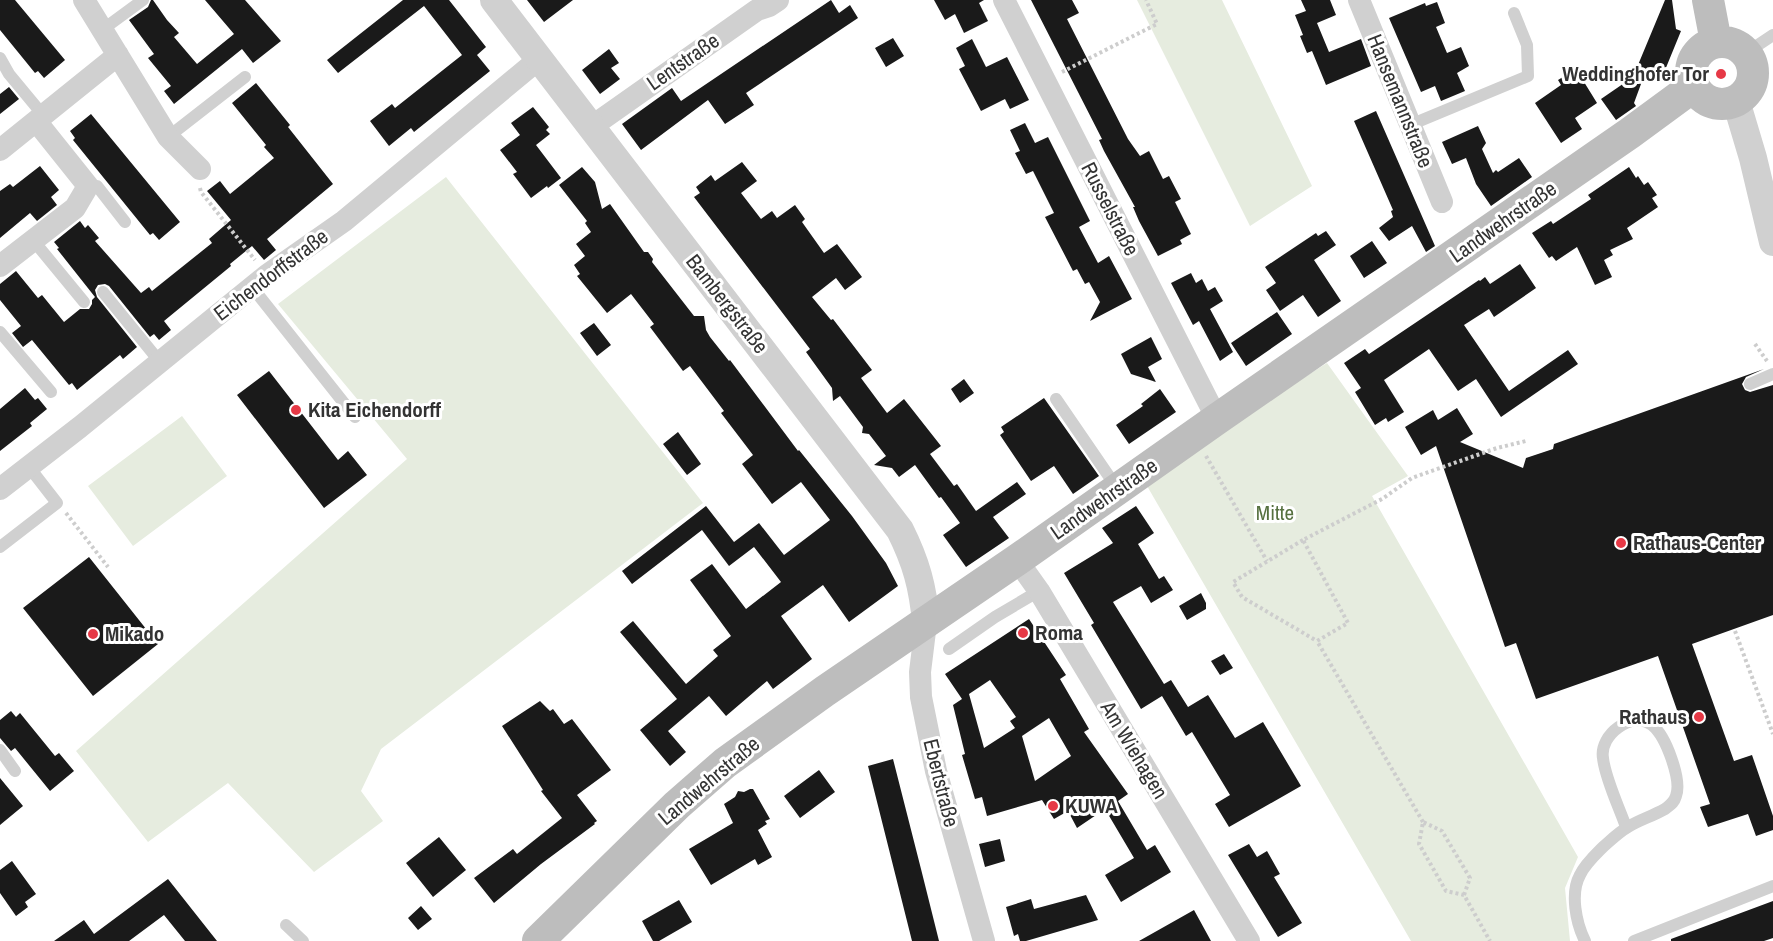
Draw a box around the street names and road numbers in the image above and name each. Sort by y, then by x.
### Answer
street label: Lentstraße [641,26,725,97]
street label: Hansemannstraße [1360,30,1440,172]
street label: Russelstraße [1075,157,1146,261]
street label: Landwehrstraße [1443,174,1562,269]
street label: Eichendorffstraße [207,222,334,327]
street label: Bambergstraße [679,248,775,359]
street label: Landwehrstraße [1044,451,1163,546]
street label: Am Wiehagen [1093,695,1175,804]
street label: Landwehrstraße [652,730,766,832]
street label: Ebertstraße [917,736,966,830]

